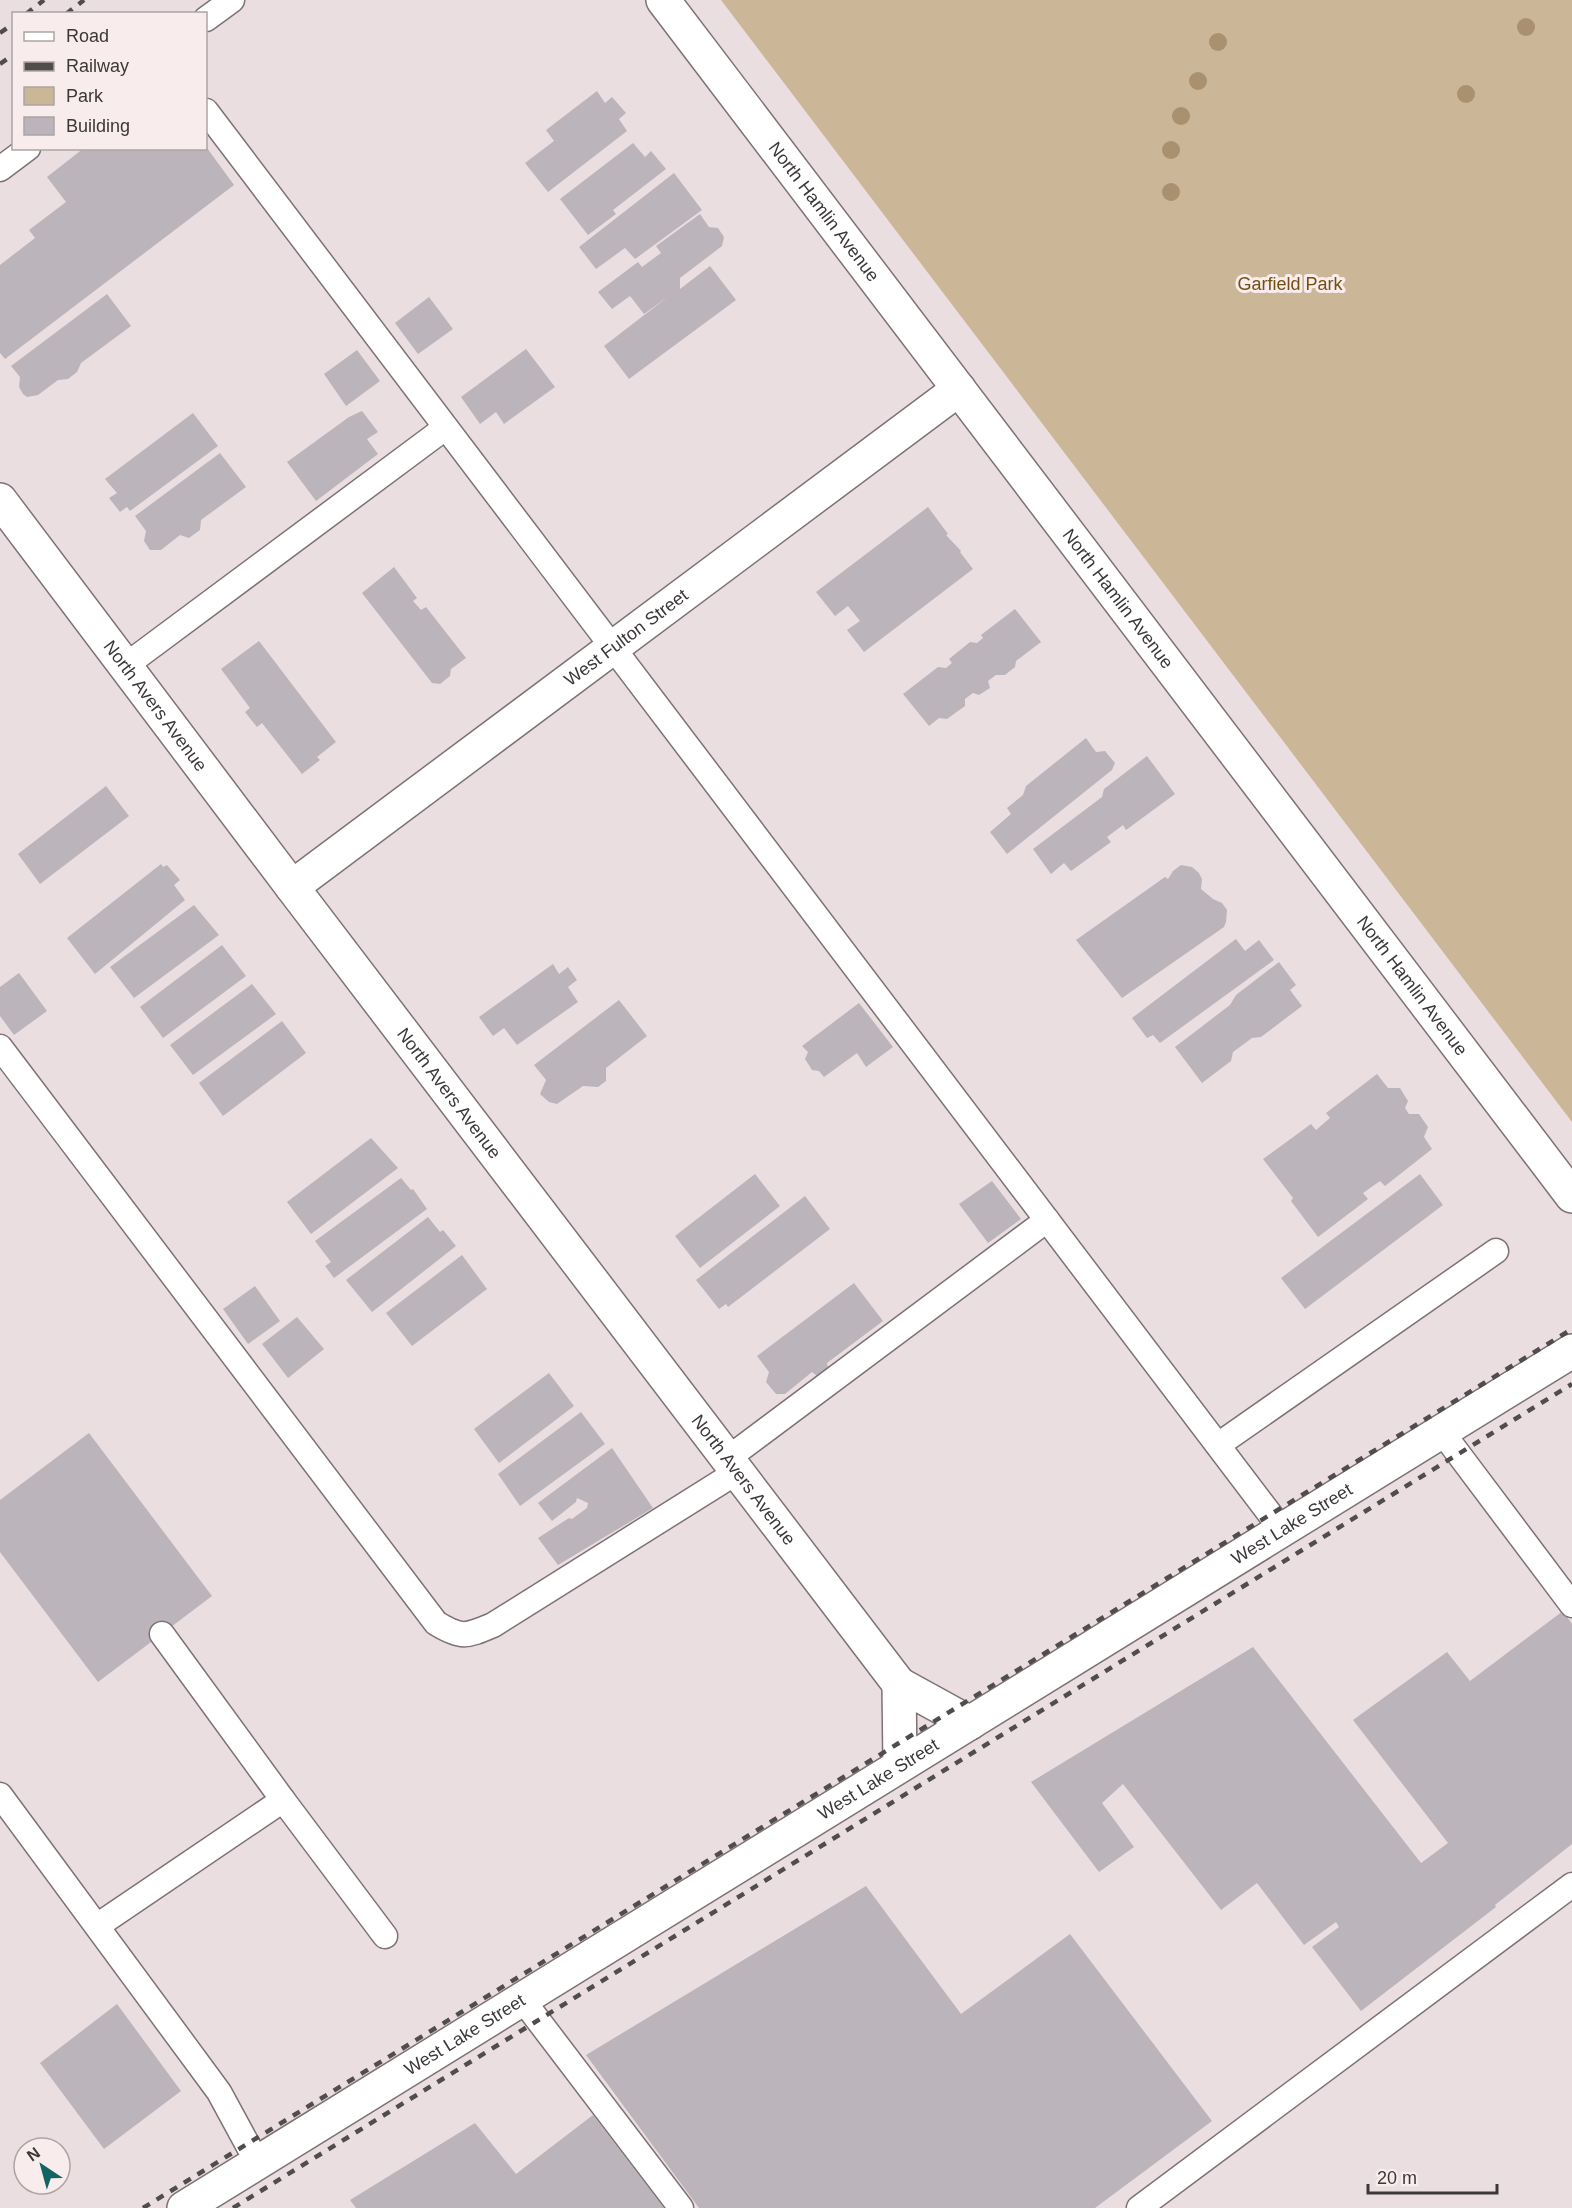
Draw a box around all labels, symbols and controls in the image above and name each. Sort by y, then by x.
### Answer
legend [12,12,207,150]
text: Road [66,26,109,46]
text: Railway [66,56,129,76]
text: Park [66,86,104,106]
text: Building [66,116,130,136]
street label: North Hamlin Avenue [765,138,883,285]
park label: Garfield Park [1237,274,1344,294]
street label: North Hamlin Avenue [1059,525,1177,672]
street label: West Fulton Street [561,585,692,690]
street label: North Avers Avenue [100,637,211,775]
street label: North Hamlin Avenue [1353,912,1471,1059]
street label: North Avers Avenue [393,1024,505,1162]
street label: North Avers Avenue [688,1411,799,1549]
street label: West Lake Street [1228,1479,1356,1569]
street label: West Lake Street [814,1735,942,1824]
street label: West Lake Street [401,1990,529,2079]
north arrow [12,2136,72,2196]
text: N [24,2144,43,2165]
scale bar [1368,2157,1497,2195]
text: 20 m [1377,2168,1417,2188]

